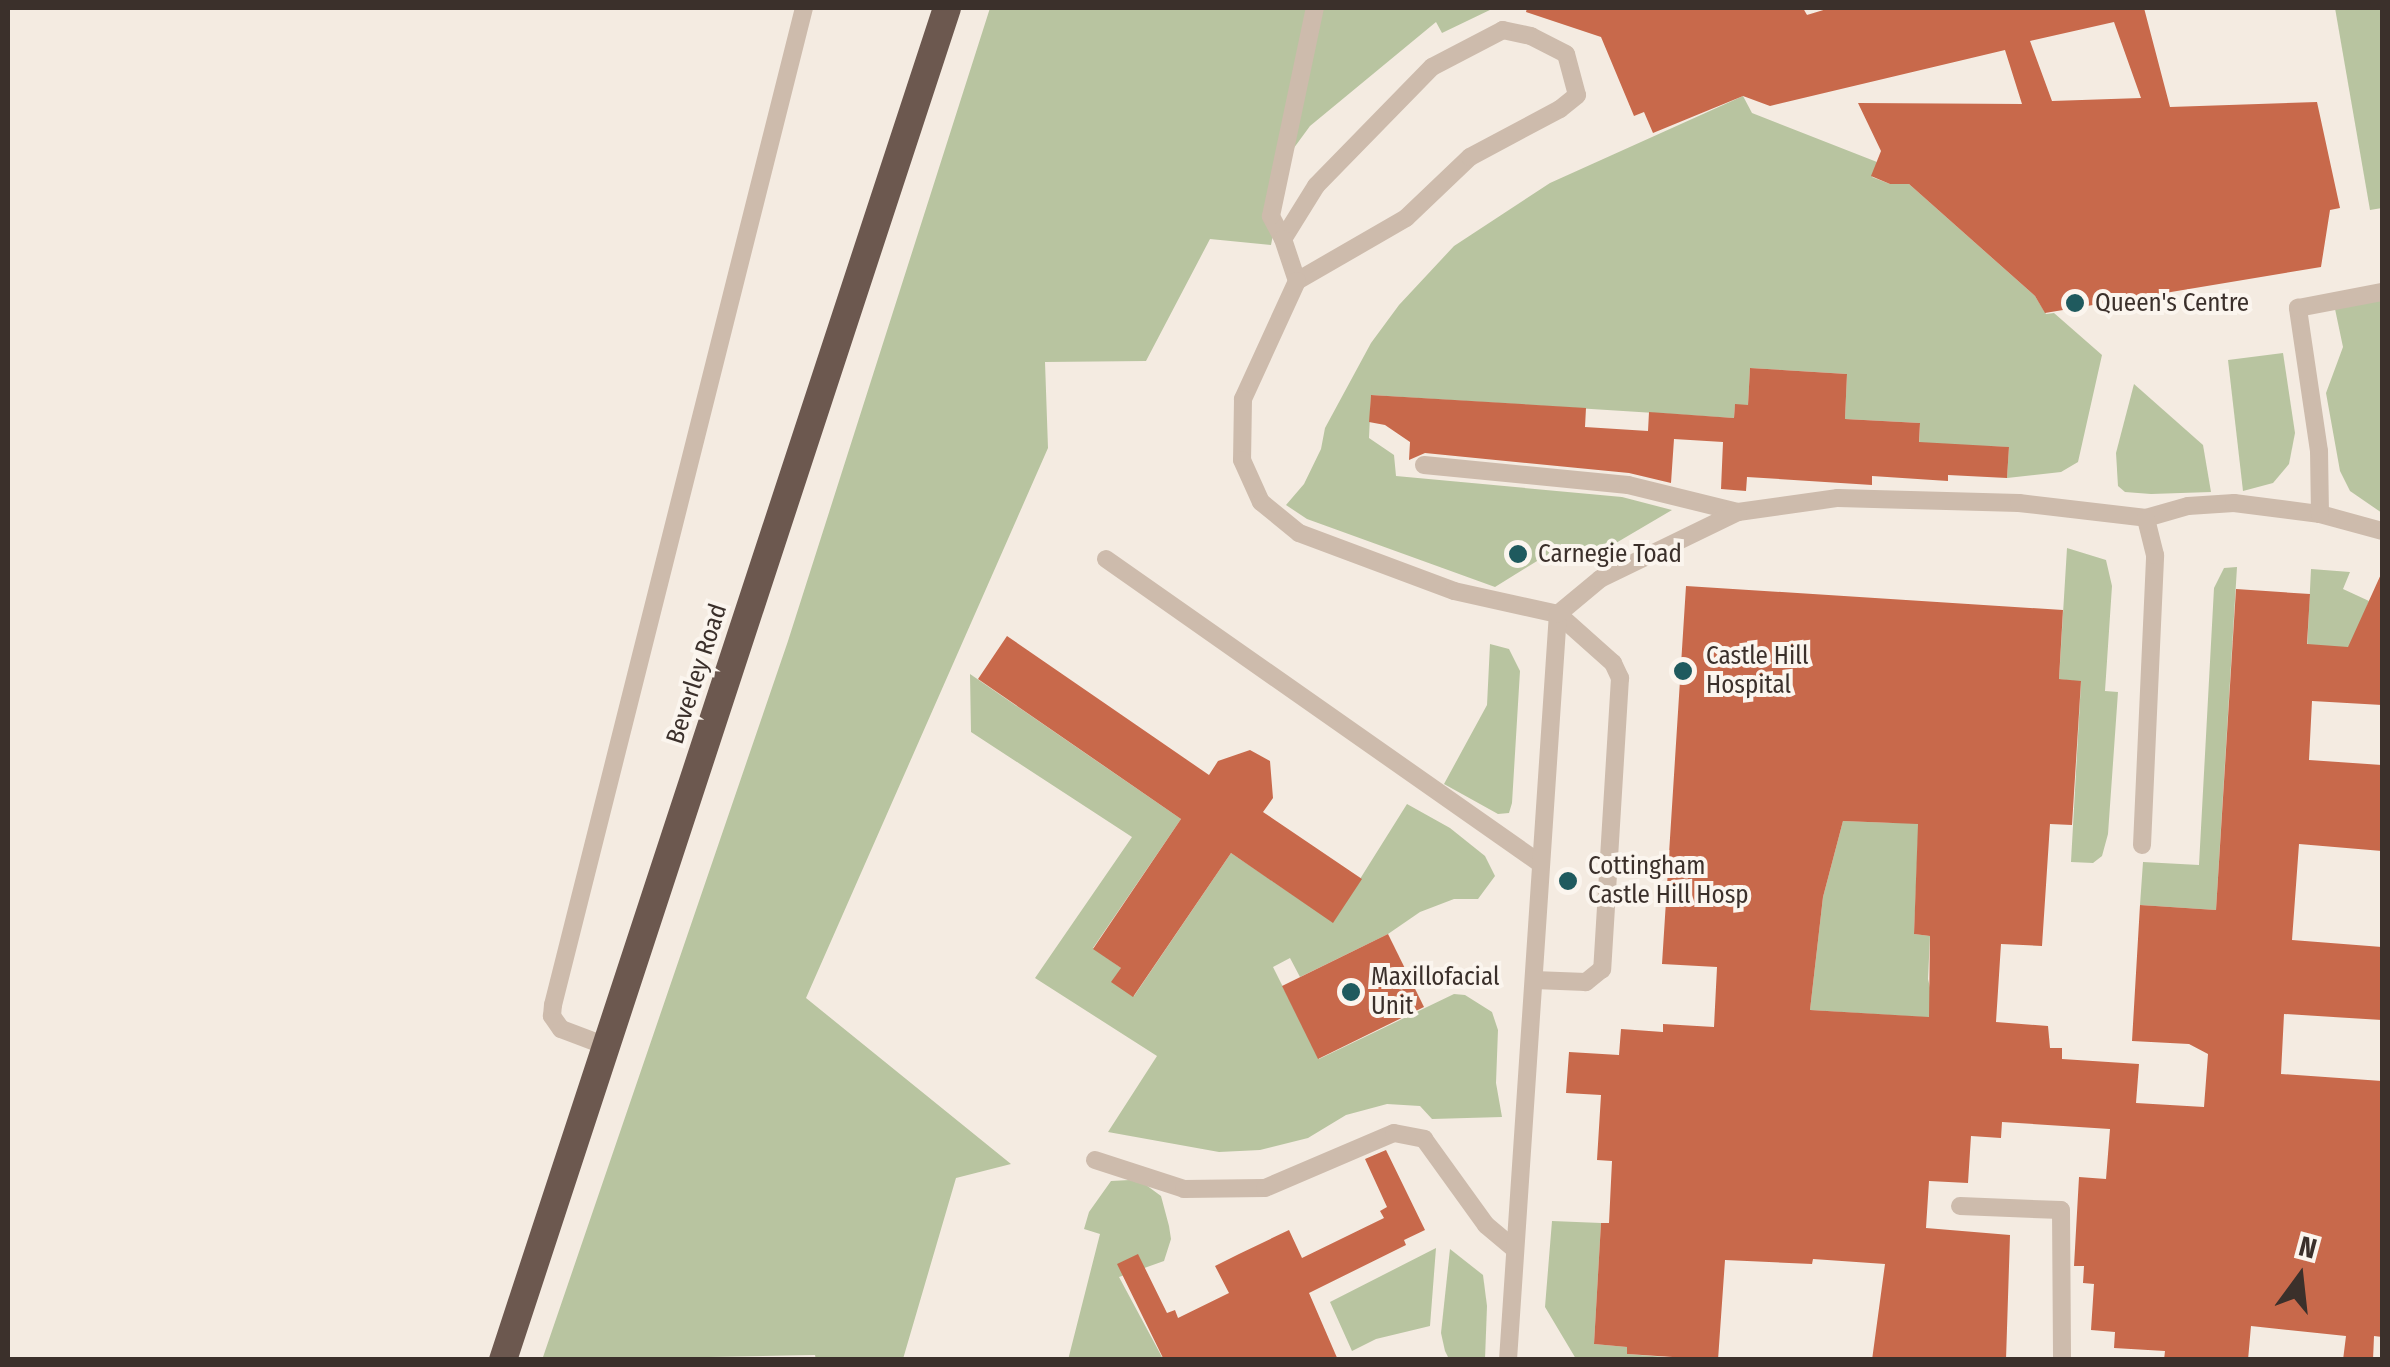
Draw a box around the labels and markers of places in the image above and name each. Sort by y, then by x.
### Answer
place label: Queen's Centre [2095,288,2249,318]
marker: Queen's Centre [2064,292,2086,314]
place label: Carnegie Toad [1538,539,1682,569]
marker: Carnegie Toad [1507,543,1529,565]
place label: Castle Hill Hospital [1706,642,1808,701]
marker: Castle Hill Hospital [1670,658,1696,684]
place label: Cottingham Castle Hill Hosp [1588,852,1749,911]
marker: Cottingham Castle Hill Hosp [1557,870,1579,892]
place label: Maxillofacial Unit [1371,963,1499,1022]
marker: Maxillofacial Unit [1340,981,1362,1003]

